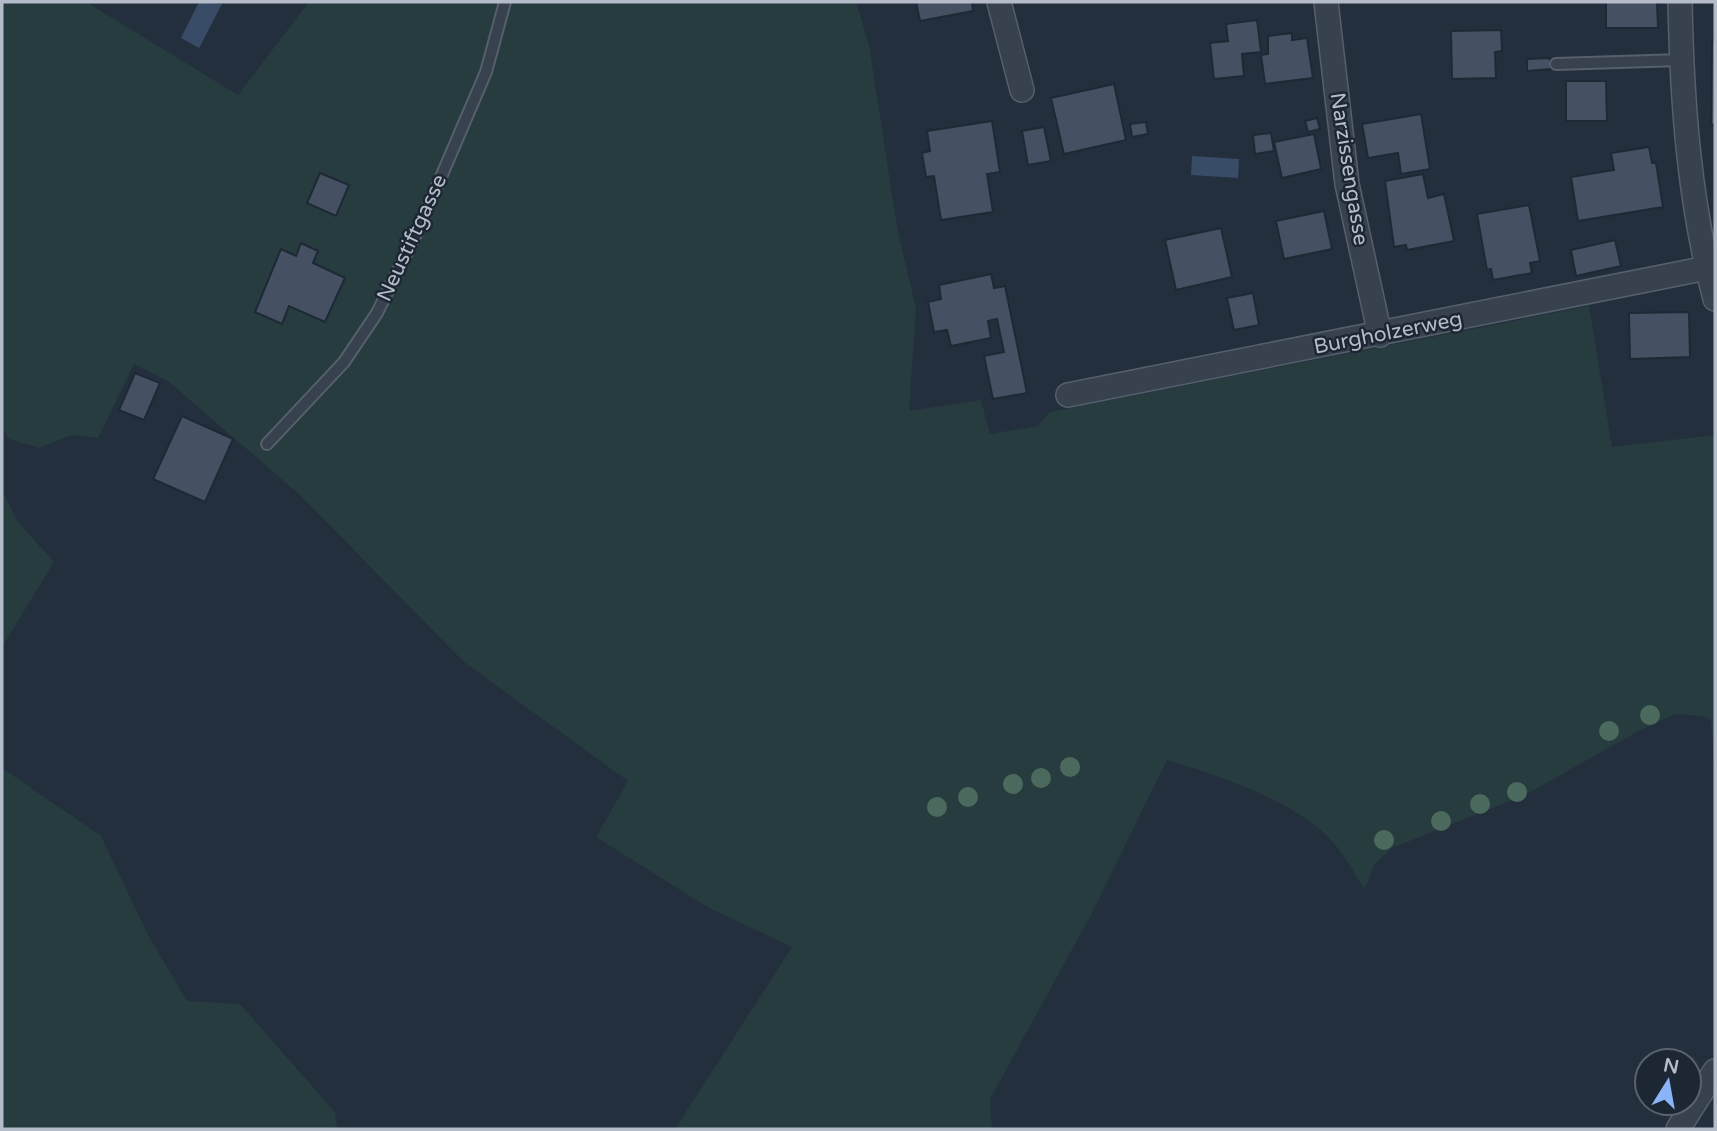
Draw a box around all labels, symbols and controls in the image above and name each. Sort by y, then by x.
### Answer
street label: Narzissengasse [1325,91,1373,247]
street label: Neustiftgasse [372,170,452,305]
street label: Burgholzerweg [1312,306,1464,360]
north arrow [1633,1047,1703,1117]
text: N [1661,1054,1681,1079]

